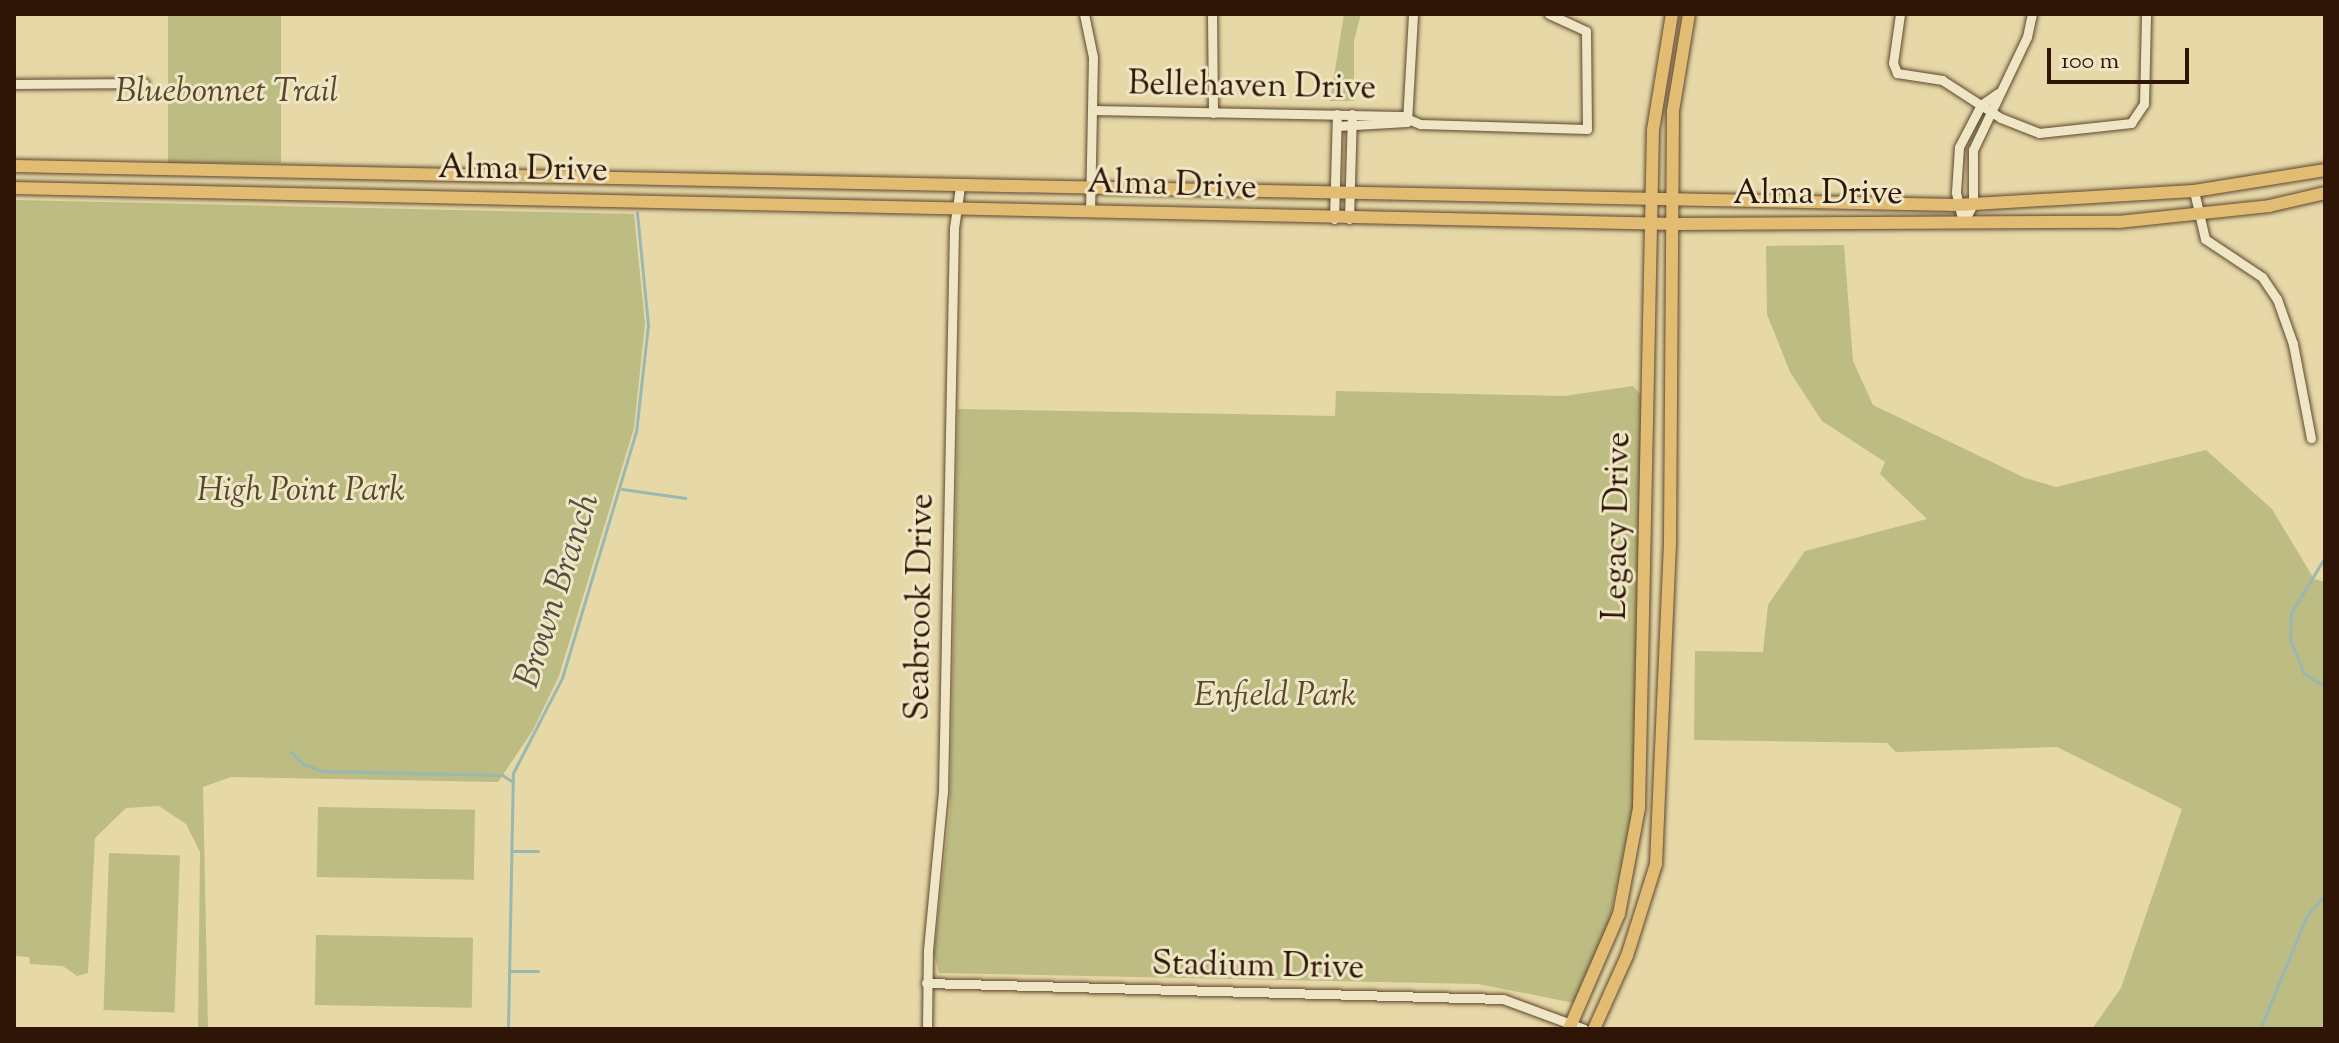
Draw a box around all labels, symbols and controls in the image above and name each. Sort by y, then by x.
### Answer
scale bar [2051,32,2193,82]
text: 100 m [2061,45,2119,79]
street label: Bellehaven Drive [1127,64,1377,110]
park label: Bluebonnet Trail [116,73,338,113]
street label: Alma Drive [438,148,608,192]
street label: Alma Drive [1086,163,1258,209]
street label: Alma Drive [1733,175,1903,215]
street label: Legacy Drive [1596,431,1640,621]
park label: High Point Park [197,472,405,512]
water label: Brown Branch [507,488,611,694]
street label: Seabrook Drive [899,493,943,721]
park label: Enfield Park [1194,677,1356,717]
street label: Stadium Drive [1151,945,1365,989]

